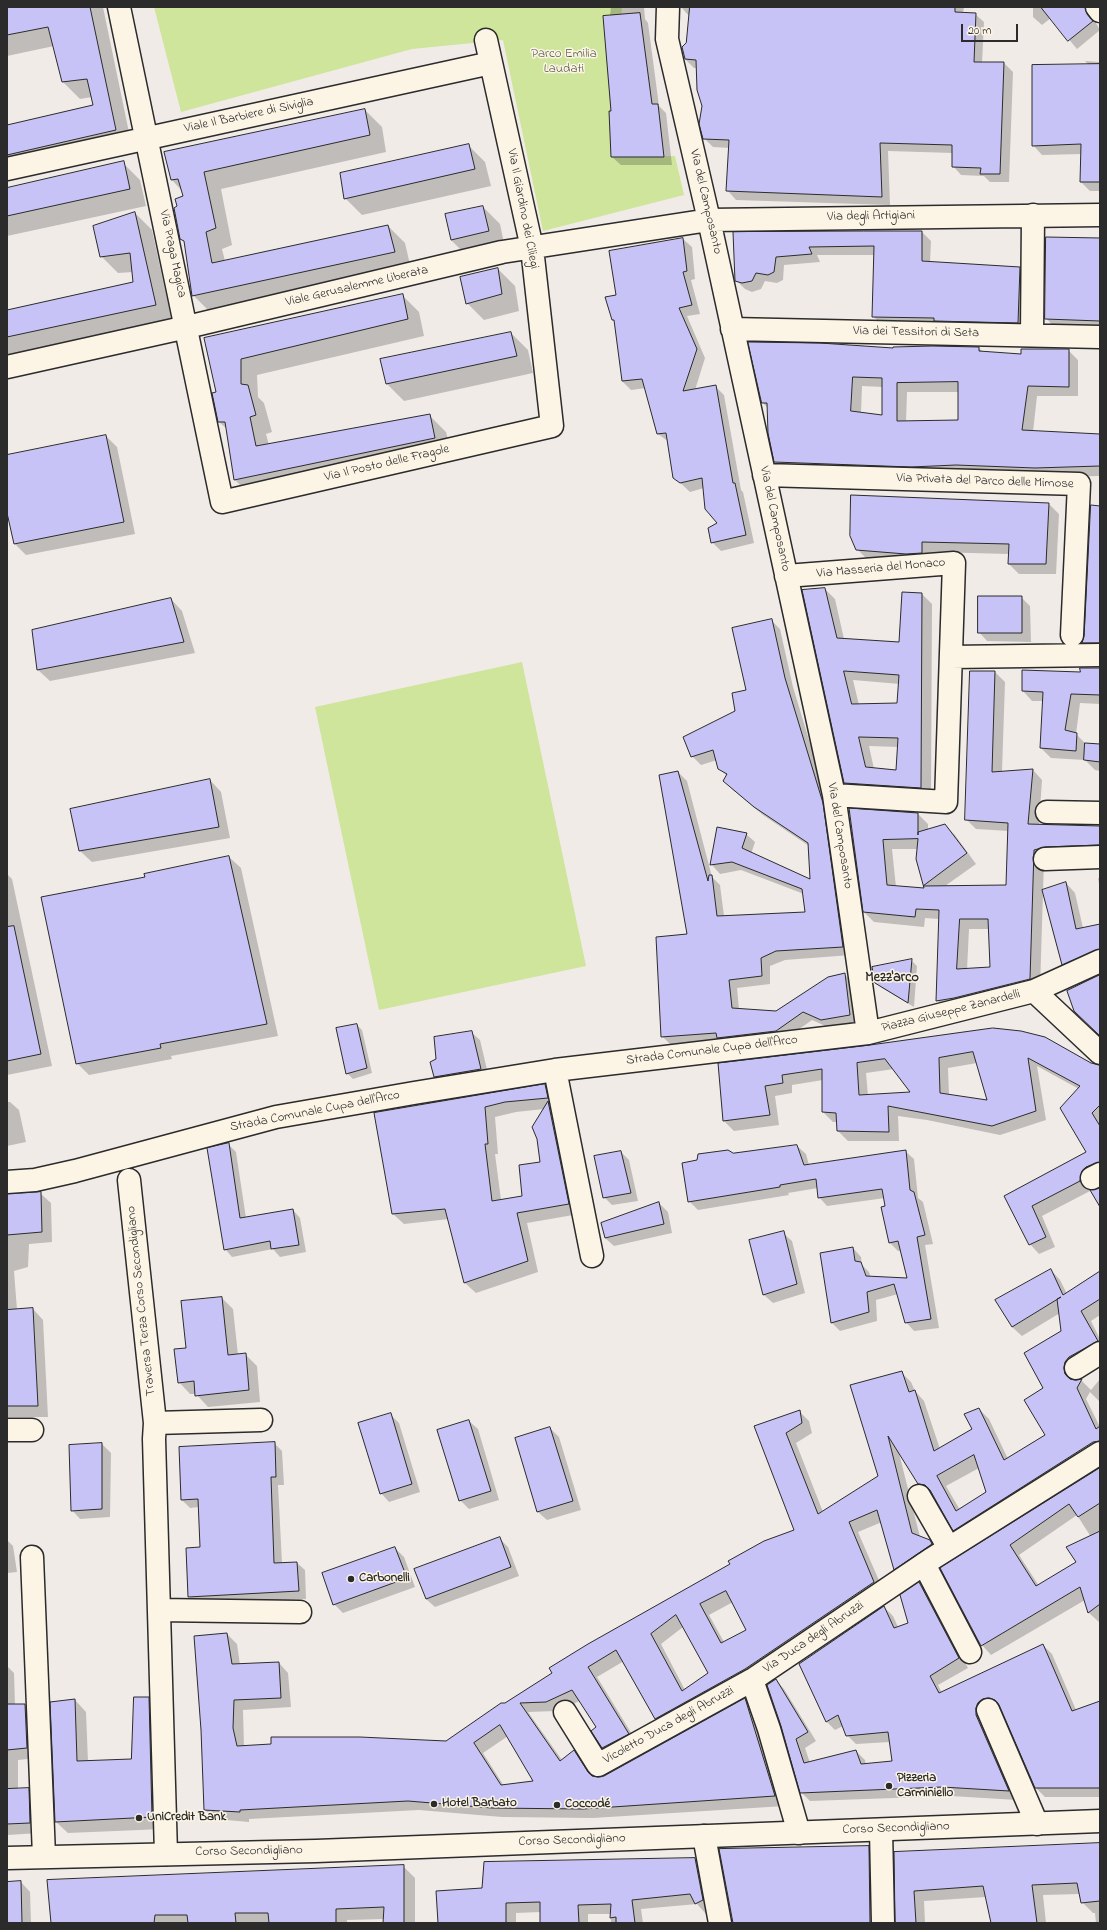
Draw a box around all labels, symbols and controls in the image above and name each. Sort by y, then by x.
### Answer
scale bar [963,16,1020,42]
text: 20 m [968,22,991,40]
park label: Parco Emilia Laudati [531,47,597,78]
street label: Viale Il Barbiere di Siviglia [183,95,315,137]
street label: Via Il Giardino dei Ciliegi [503,148,541,270]
street label: Via del Camposanto [685,148,725,256]
street label: Via degli Artigiani [827,208,915,226]
street label: Via Praga Magica [155,209,189,299]
street label: Viale Gerusalemme Liberata [284,263,430,311]
street label: Via dei Tessitori di Seta [853,324,979,342]
street label: Via Il Posto delle Fragole [323,442,451,486]
street label: Via del Camposanto [755,465,793,573]
street label: Via Privata del Parco delle Mimose [896,471,1074,493]
street label: Via Masseria del Monaco [816,556,946,582]
street label: Via del Camposanto [823,782,855,890]
district label: Mezz'arco [865,971,919,987]
street label: Piazza Giuseppe Zanardelli [880,987,1022,1037]
street label: Strada Comunale Cupa dell'Arco [625,1033,799,1069]
street label: Strada Comunale Cupa dell'Arco [229,1088,401,1136]
street label: Traversa Terza Corso Secondigliano [124,1205,160,1397]
place label: Carbonelli [359,1571,410,1587]
marker: Carbonelli [346,1574,356,1584]
street label: Via Duca degli Abruzzi [761,1599,867,1677]
street label: Vicoletto Duca degli Abruzzi [601,1684,737,1768]
place label: Pizzeria Carminiello [897,1771,953,1802]
marker: Pizzeria Carminiello [884,1781,894,1791]
place label: Hotel Barbato [442,1796,517,1812]
place label: Coccodé [565,1797,610,1813]
marker: Hotel Barbato [429,1799,439,1809]
marker: Coccodé [552,1800,562,1810]
place label: UniCredit Bank [147,1810,226,1826]
marker: UniCredit Bank [134,1813,144,1823]
street label: Corso Secondigliano [842,1819,950,1839]
street label: Corso Secondigliano [518,1831,626,1851]
street label: Corso Secondigliano [195,1843,303,1861]

